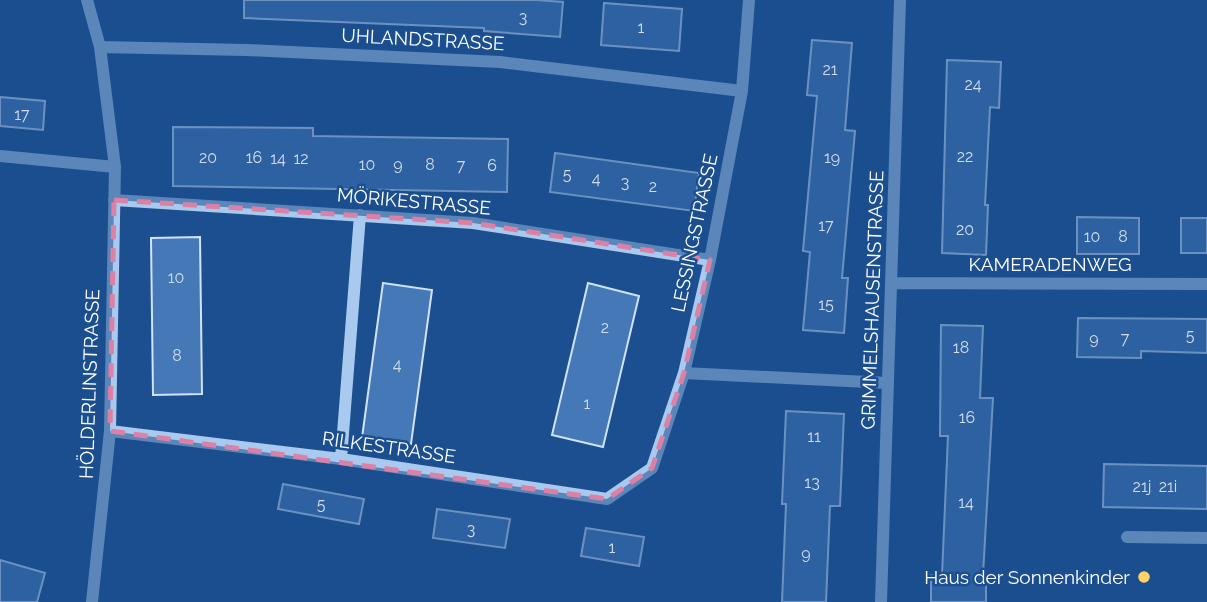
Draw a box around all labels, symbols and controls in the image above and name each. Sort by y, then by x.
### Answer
house number: 3 [519,8,527,27]
house number: 1 [638,18,645,37]
street label: UHLANDSTRASSE [341,24,505,54]
house number: 21 [822,60,838,79]
house number: 24 [964,75,982,94]
house number: 17 [14,105,30,124]
house number: 22 [957,147,973,166]
house number: 20 [199,148,217,167]
house number: 16 [246,148,262,167]
house number: 19 [824,148,840,167]
house number: 14 [270,149,286,168]
house number: 12 [293,149,309,168]
street label: LESSINGSTRASSE [666,152,722,314]
house number: 10 [359,155,375,174]
house number: 9 [393,155,403,174]
house number: 8 [425,155,435,174]
house number: 7 [457,156,466,175]
house number: 6 [487,156,497,175]
house number: 5 [563,165,572,184]
house number: 4 [592,169,601,188]
street label: GRIMMELSHAUSENSTRASSE [856,170,888,430]
house number: 3 [621,173,629,192]
house number: 2 [649,177,657,196]
street label: MÖRIKESTRASSE [336,183,492,219]
house number: 17 [818,216,834,235]
house number: 20 [956,220,974,239]
house number: 10 [1084,227,1100,246]
house number: 8 [1118,227,1128,246]
street label: KAMERADENWEG [968,253,1132,275]
house number: 10 [168,268,184,287]
street label: HÖLDERLINSTRASSE [75,289,103,479]
house number: 15 [818,295,834,314]
house number: 2 [601,318,609,337]
house number: 5 [1186,326,1195,345]
house number: 9 [1089,329,1099,348]
house number: 7 [1121,329,1130,348]
house number: 18 [953,338,969,357]
house number: 8 [172,346,182,365]
house number: 4 [393,355,402,374]
house number: 1 [584,394,591,413]
house number: 16 [959,408,975,427]
street label: RILKESTRASSE [321,427,457,467]
house number: 11 [807,427,821,446]
house number: 13 [804,473,820,492]
house number: 21j [1133,477,1151,496]
house number: 21i [1159,477,1177,496]
house number: 14 [958,493,974,512]
house number: 5 [317,495,326,514]
house number: 3 [467,520,475,539]
house number: 1 [609,538,616,557]
house number: 9 [801,544,811,563]
place label: Haus der Sonnenkinder [924,566,1130,588]
marker: Haus der Sonnenkinder [1136,569,1152,585]

